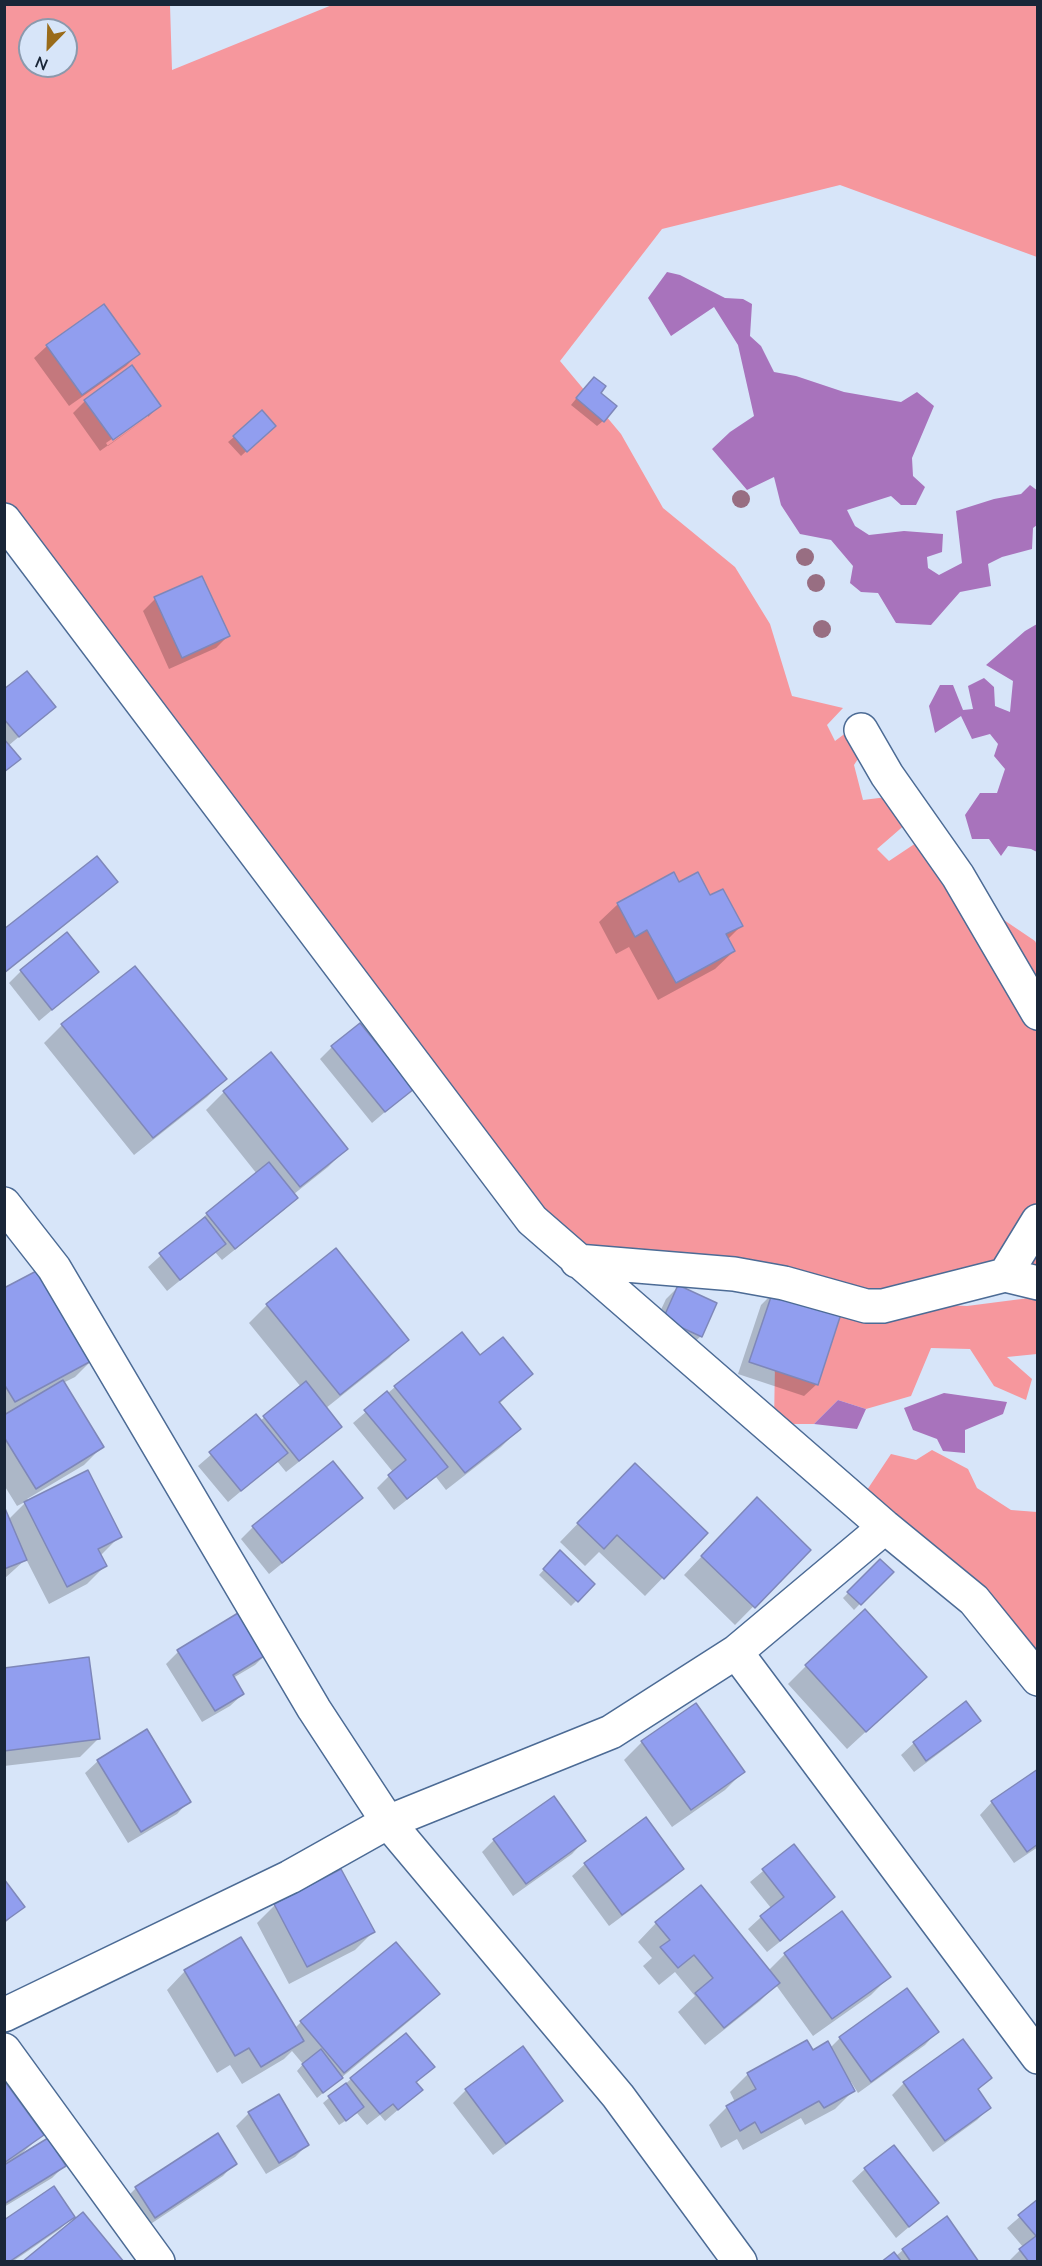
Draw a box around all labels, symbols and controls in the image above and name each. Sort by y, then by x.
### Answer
north arrow [18,18,78,78]
text: N [32,50,52,75]

